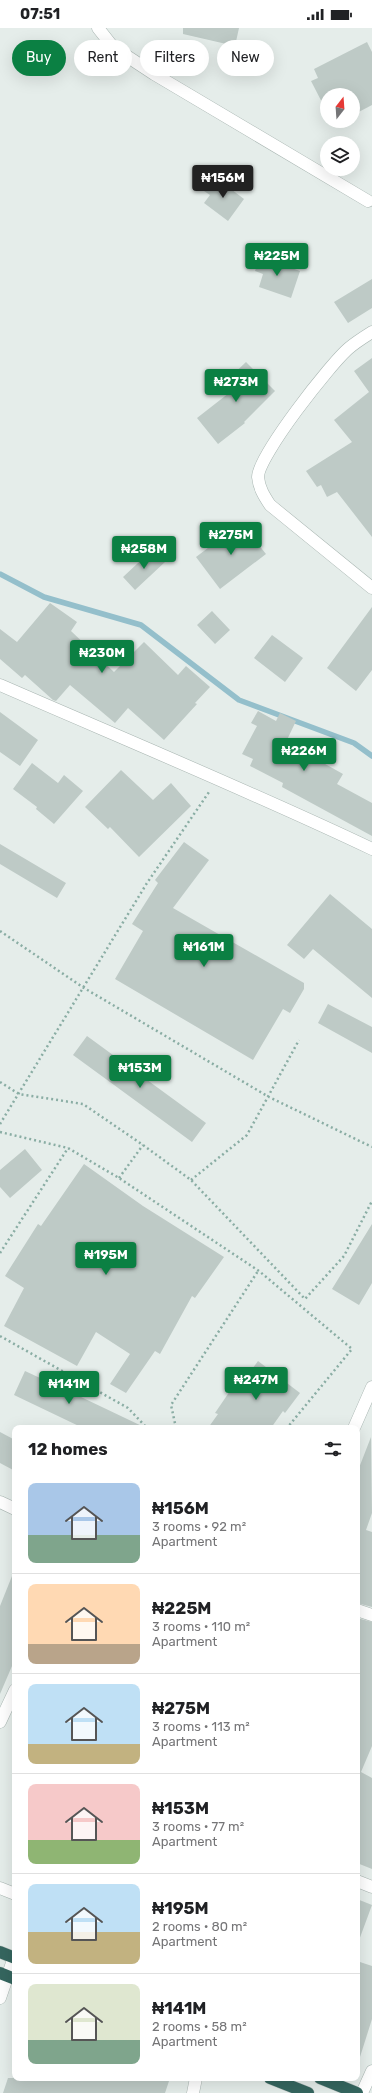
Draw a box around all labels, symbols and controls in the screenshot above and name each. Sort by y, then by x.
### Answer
text: 07:51 [20,5,60,23]
chip: Buy [12,40,66,76]
chip: Rent [74,40,132,76]
chip: Filters [140,40,209,76]
chip: New [217,40,274,76]
north arrow [320,88,360,128]
map controls [320,88,360,176]
button: layers [320,136,360,176]
pin: ₦156M [195,165,251,199]
text: ₦156M [201,170,245,185]
pin: ₦225M [249,243,305,277]
text: ₦225M [254,248,300,263]
pin: ₦273M [208,369,264,403]
text: ₦273M [214,374,258,389]
pin: ₦275M [203,522,259,556]
text: ₦275M [209,527,253,542]
pin: ₦258M [116,536,172,570]
text: ₦258M [121,541,167,556]
pin: ₦230M [74,640,130,674]
text: ₦230M [79,645,125,660]
pin: ₦226M [276,738,332,772]
text: ₦226M [281,743,327,758]
pin: ₦161M [176,934,232,968]
text: ₦161M [183,939,225,954]
pin: ₦153M [112,1055,168,1089]
text: ₦153M [118,1060,162,1075]
pin: ₦195M [78,1242,134,1276]
text: ₦195M [84,1247,128,1262]
pin: ₦247M [228,1367,284,1401]
pin: ₦141M [41,1371,97,1405]
text: ₦247M [234,1372,278,1387]
text: ₦141M [48,1376,90,1391]
icon: filters [322,1438,344,1460]
text: 12 homes [28,1439,108,1459]
text: ₦156M [152,1498,209,1518]
icon: home [60,1499,108,1547]
text: 3 rooms · 92 m² [152,1519,246,1534]
text: Apartment [152,1534,217,1549]
text: ₦225M [152,1598,211,1618]
icon: home [60,1600,108,1648]
text: 3 rooms · 110 m² [152,1619,250,1634]
text: Apartment [152,1634,217,1649]
text: ₦275M [152,1698,210,1718]
icon: home [60,1700,108,1748]
text: 3 rooms · 113 m² [152,1719,250,1734]
text: Apartment [152,1734,217,1749]
text: ₦153M [152,1798,209,1818]
icon: home [60,1800,108,1848]
text: 3 rooms · 77 m² [152,1819,244,1834]
text: Apartment [152,1834,217,1849]
text: ₦195M [152,1898,209,1918]
icon: home [60,1900,108,1948]
text: 2 rooms · 80 m² [152,1919,247,1934]
text: Apartment [152,1934,217,1949]
text: ₦141M [152,1998,206,2018]
icon: home [60,2000,108,2048]
text: 2 rooms · 58 m² [152,2019,247,2034]
text: Apartment [152,2034,217,2049]

